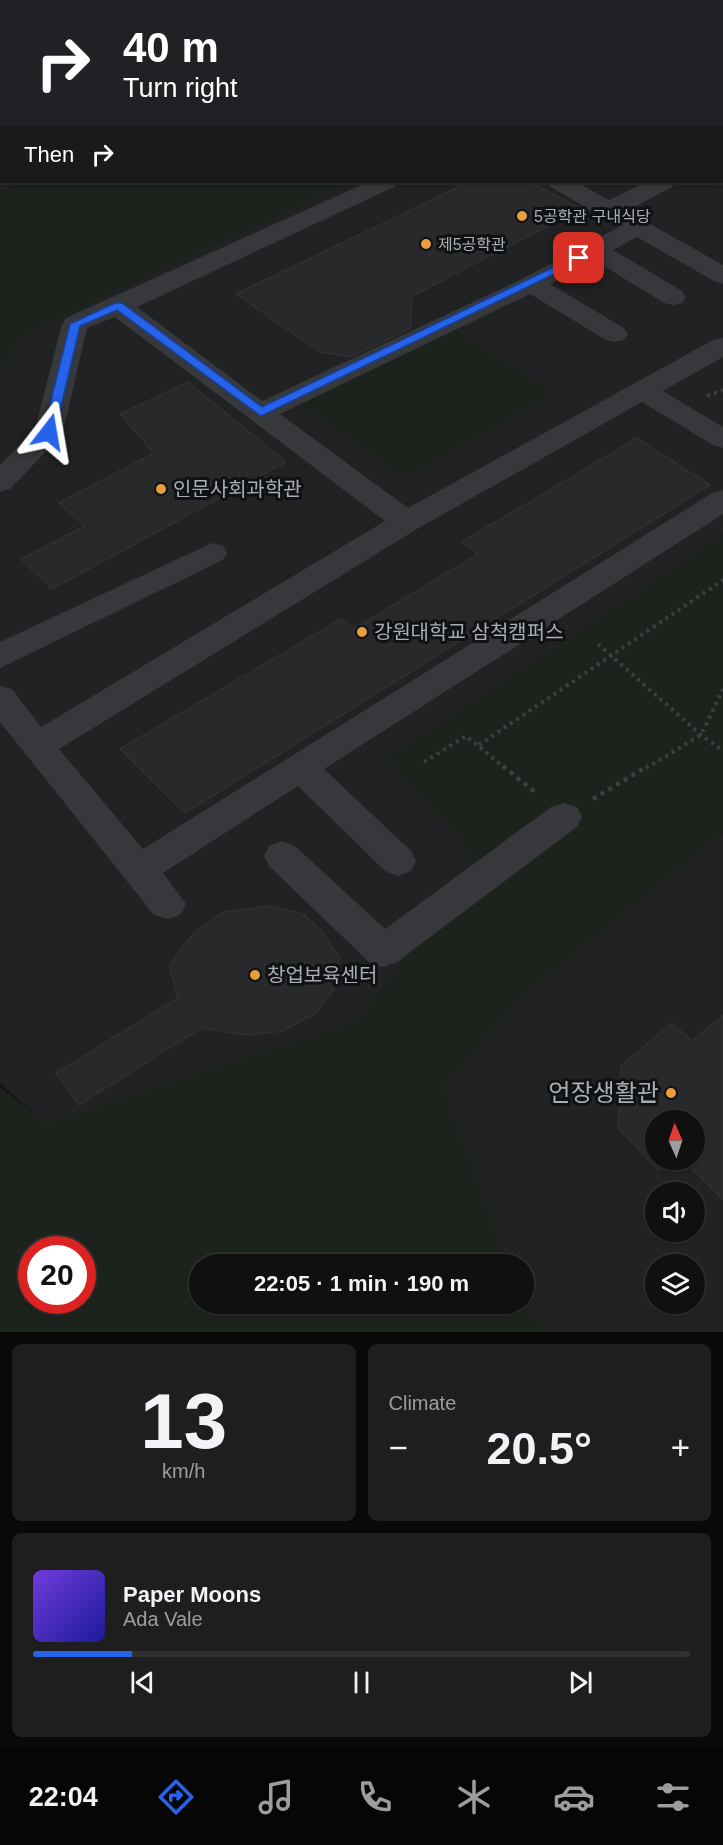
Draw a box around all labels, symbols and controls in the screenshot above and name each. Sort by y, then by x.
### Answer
icon: right [24,24,102,102]
text: 40 m [123,24,219,71]
text: Turn right [123,73,238,103]
icon: right [86,138,119,171]
text: Then [24,142,74,167]
place label: 5공학관 구내식당 [534,208,651,225]
marker: 5공학관 구내식당 [515,209,529,223]
pin [553,232,604,283]
place label: 제5공학관 [438,236,506,253]
marker: 제5공학관 [419,237,433,251]
icon: arrive [562,241,595,274]
position arrow [17,400,81,464]
place label: 인문사회과학관 [173,478,302,500]
marker: 인문사회과학관 [154,482,168,496]
place label: 강원대학교 삼척캠퍼스 [374,621,564,643]
marker: 강원대학교 삼척캠퍼스 [355,625,369,639]
place label: 창업보육센터 [267,964,377,986]
marker: 창업보육센터 [248,968,262,982]
place label: 언장생활관 [549,1079,659,1106]
marker: 언장생활관 [664,1086,678,1100]
north arrow [645,1110,705,1170]
map controls [645,1110,705,1314]
button: sound [645,1182,705,1242]
speed limit sign: 20 [18,1236,96,1314]
button: layers [645,1254,705,1314]
text: 22:05 · 1 min · 190 m [254,1271,469,1296]
text: 13 [140,1377,227,1465]
text: Climate [389,1392,456,1414]
text: 20.5° [486,1423,592,1474]
text: − [389,1429,408,1466]
text: + [671,1429,690,1466]
text: km/h [162,1460,205,1482]
text: Paper Moons [123,1582,261,1607]
text: Ada Vale [123,1608,203,1630]
icon: previous [126,1666,159,1699]
icon: pause [345,1666,378,1699]
icon: next [564,1666,597,1699]
icon: directions [155,1776,197,1818]
icon: music [255,1776,297,1818]
icon: phone [354,1776,396,1818]
icon: climate [453,1776,495,1818]
icon: car [553,1776,595,1818]
icon: filters [652,1776,694,1818]
text: 22:04 [29,1782,98,1812]

